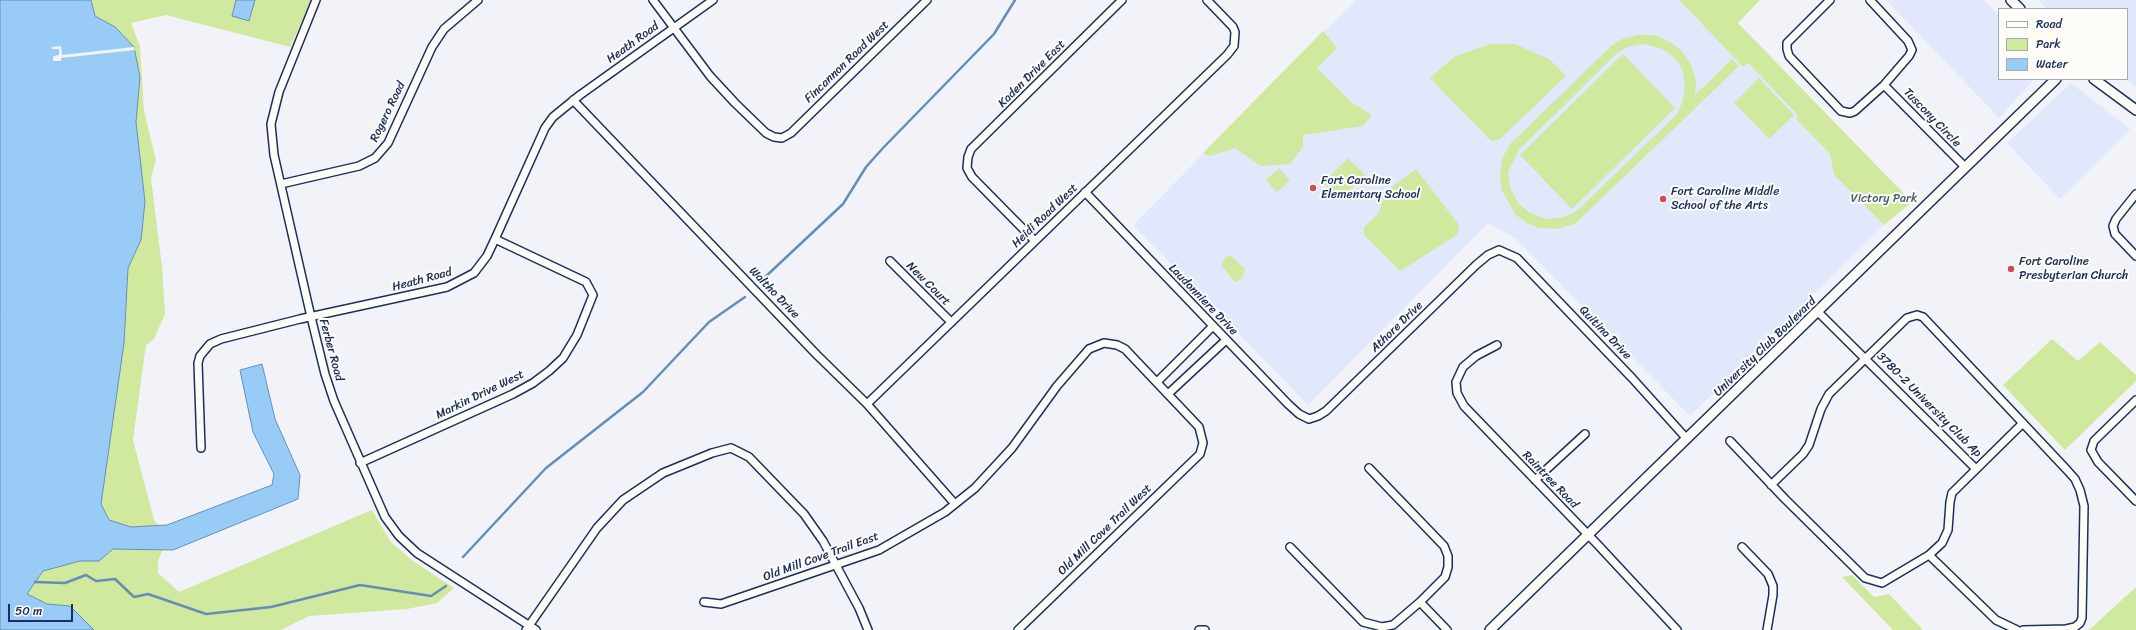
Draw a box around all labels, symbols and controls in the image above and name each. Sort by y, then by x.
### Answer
legend [1998,8,2128,80]
text: Road [2036,13,2062,35]
street label: Fincannon Road West [802,18,892,106]
street label: Heath Road [604,19,662,67]
text: Park [2036,33,2061,55]
street label: Kaden Drive East [995,37,1069,111]
text: Water [2036,53,2068,75]
street label: Rogero Road [367,79,409,145]
street label: Tuscony Circle [1900,85,1964,151]
place label: Fort Caroline Elementary School [1321,174,1420,202]
street label: Heidi Road West [1009,181,1081,251]
marker: Fort Caroline Elementary School [1308,183,1318,193]
place label: Fort Caroline Middle School of the Arts [1671,185,1779,213]
park label: Victory Park [1851,192,1917,206]
marker: Fort Caroline Middle School of the Arts [1658,194,1668,204]
place label: Fort Caroline Presbyterian Church [2019,255,2128,283]
street label: New Court [903,259,953,309]
street label: Laudonniere Drive [1165,261,1241,339]
street label: Waltho Drive [746,264,802,322]
marker: Fort Caroline Presbyterian Church [2006,264,2016,274]
street label: Heath Road [391,265,453,295]
street label: University Club Boulevard [1711,294,1819,400]
street label: Athore Drive [1368,299,1426,355]
street label: Quitina Drive [1576,303,1634,363]
street label: Ferber Road [316,317,346,383]
street label: 3780-2 University Club Ap [1873,349,1985,461]
street label: Markin Drive West [433,367,527,423]
street label: Raintree Road [1519,448,1581,512]
street label: Old Mill Cove Trail West [1055,481,1155,579]
street label: Old Mill Cove Trail East [761,529,881,585]
scale bar [10,596,75,622]
text: 50 m [15,600,42,622]

